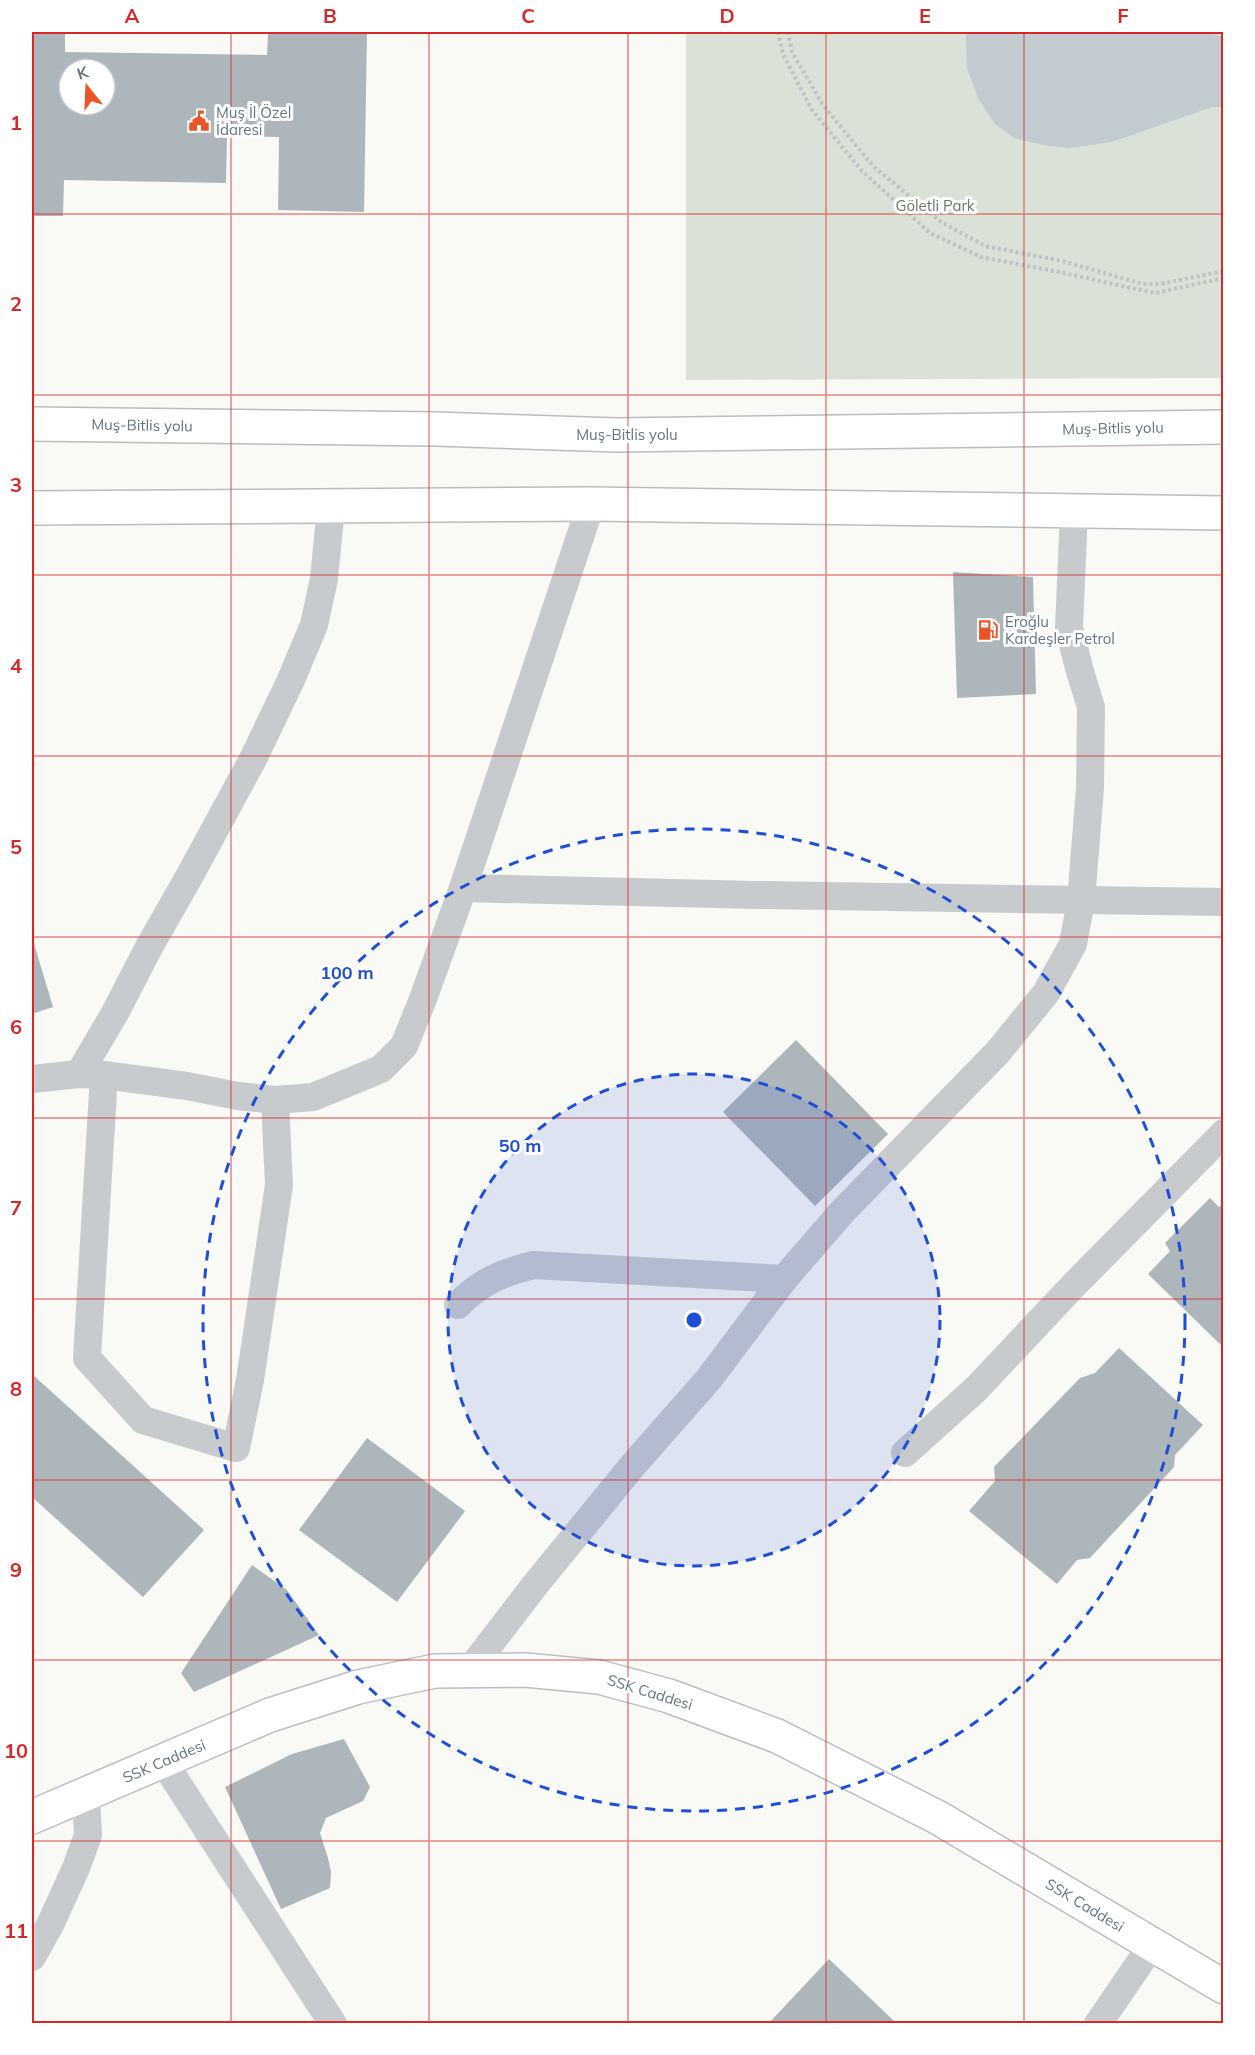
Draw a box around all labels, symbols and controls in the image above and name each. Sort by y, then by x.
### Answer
text: A [125,3,140,28]
text: B [323,3,337,28]
text: C [521,3,535,28]
text: D [719,3,735,28]
text: E [919,3,931,28]
text: F [1117,3,1129,28]
north arrow [57,57,117,117]
text: K [74,61,92,84]
place label: Muş İl Özel İdaresi [216,103,291,139]
public building icon: Muş İl Özel İdaresi [187,109,211,133]
text: 1 [10,110,22,135]
park label: Göletli Park [895,196,975,215]
text: 2 [10,291,22,316]
street label: Muş-Bitlis yolu [91,415,193,435]
street label: Muş-Bitlis yolu [1062,418,1164,438]
street label: Muş-Bitlis yolu [576,425,678,444]
text: 3 [10,472,22,497]
place label: Eroğlu Kardeşler Petrol [1005,612,1115,648]
fuel station icon: Eroğlu Kardeşler Petrol [976,618,1000,642]
text: 4 [10,653,22,678]
text: 5 [10,834,22,859]
text: 100 m [320,961,374,984]
text: 6 [10,1014,22,1039]
text: 50 m [499,1134,541,1157]
text: 7 [10,1195,22,1220]
centre of rings [684,1310,704,1330]
text: 8 [10,1376,22,1401]
text: 9 [10,1557,22,1582]
street label: SSK Caddesi [605,1670,695,1714]
street label: SSK Caddesi [120,1735,208,1787]
text: 10 [4,1738,28,1763]
street label: SSK Caddesi [1042,1874,1128,1936]
text: 11 [4,1918,28,1943]

